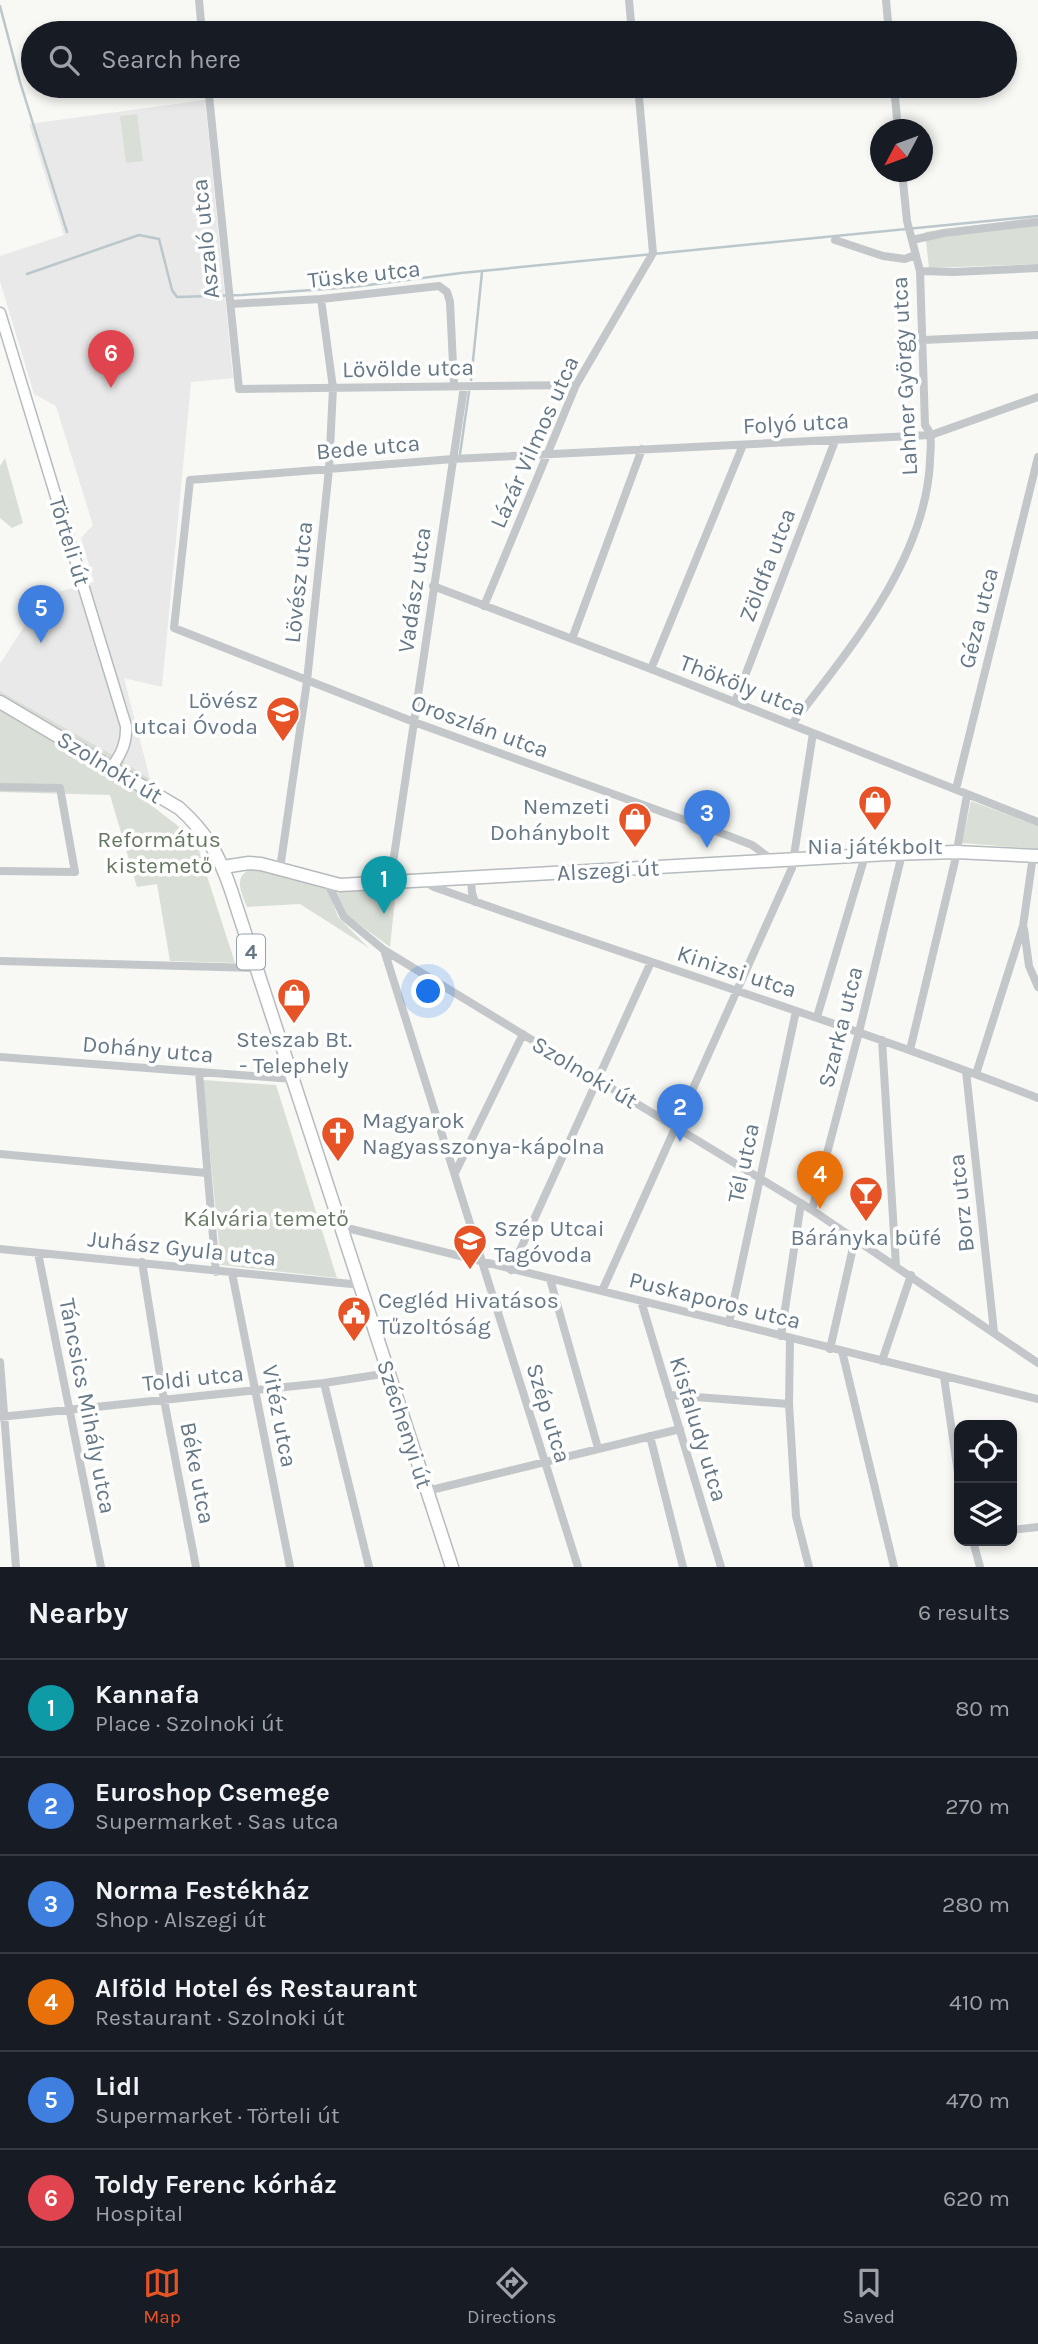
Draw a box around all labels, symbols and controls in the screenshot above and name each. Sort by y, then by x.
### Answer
search box [21,21,1017,98]
icon: search [45,41,83,79]
text: Search here [101,44,241,75]
north arrow [870,119,933,182]
street label: Aszaló utca [186,178,225,300]
street label: Tüske utca [306,255,422,294]
street label: Lahner György utca [886,276,923,476]
pin: 6 [88,330,134,388]
street label: Lázár Vilmos utca [484,352,585,533]
street label: Lövölde utca [342,354,474,383]
street label: Folyó utca [742,407,850,440]
street label: Bede utca [315,430,421,465]
street label: Törteli út [43,493,96,590]
street label: Zöldfa utca [733,505,801,626]
street label: Lövész utca [279,520,318,644]
street label: Vadász utca [392,525,437,655]
street label: Géza utca [953,565,1004,671]
pin: 5 [18,585,64,643]
street label: Thököly utca [676,649,810,722]
place label: Lövész utcai Óvoda [133,687,258,740]
street label: Oroszlán utca [407,689,552,764]
school or university icon: Lövész utcai Óvoda [264,694,302,743]
street label: Szolnoki út [52,725,168,810]
shop icon: Nia játékbolt [856,783,894,832]
pin: 3 [684,790,730,848]
place label: Nemzeti Dohánybolt [490,793,610,846]
shop icon: Nemzeti Dohánybolt [616,800,654,849]
park label: Református kistemető [97,826,221,879]
place label: Nia játékbolt [807,833,943,860]
street label: Alszegi út [556,854,660,887]
pin: 1 [361,856,407,914]
road number: 4 [237,934,265,970]
street label: Kinizsi utca [674,939,800,1003]
street label: Szarka utca [812,964,869,1091]
your location [411,974,445,1008]
shop icon: Steszab Bt. - Telephely [275,976,313,1025]
place label: Steszab Bt. - Telephely [236,1026,352,1079]
street label: Dohány utca [81,1030,215,1069]
street label: Szolnoki út [527,1030,643,1115]
pin: 2 [657,1084,703,1142]
place label: Magyarok Nagyasszonya-kápolna [362,1107,605,1160]
church icon: Magyarok Nagyasszonya-kápolna [319,1114,357,1163]
street label: Tél utca [722,1121,765,1205]
pin: 4 [797,1151,843,1209]
street label: Borz utca [943,1152,980,1253]
bar icon: Bárányka büfé [847,1174,885,1223]
park label: Kálvária temető [183,1205,349,1232]
place label: Szép Utcai Tagóvoda [494,1215,605,1268]
school or university icon: Szép Utcai Tagóvoda [451,1222,489,1271]
place label: Bárányka büfé [791,1224,941,1251]
street label: Juhász Gyula utca [86,1225,278,1272]
street label: Puskaporos utca [626,1266,803,1335]
place label: Cegléd Hivatásos Tűzoltóság [378,1287,559,1340]
public building icon: Cegléd Hivatásos Tűzoltóság [335,1294,373,1343]
street label: Táncsics Mihály utca [53,1296,122,1516]
street label: Kisfaludy utca [664,1353,733,1505]
street label: Széchenyi út [371,1356,438,1492]
street label: Toldi utca [141,1360,245,1397]
street label: Szép utca [521,1360,576,1466]
street label: Vitéz utca [256,1363,303,1470]
street label: Béke utca [174,1420,221,1526]
map controls [954,1420,1017,1546]
button: locate [954,1420,1017,1483]
button: layers [954,1483,1017,1546]
text: Nearby [28,1595,128,1631]
text: 6 results [918,1599,1010,1626]
text: Kannafa [95,1679,200,1710]
text: 1 [47,1695,55,1722]
text: 80 m [955,1695,1010,1722]
text: Place · Szolnoki út [95,1710,284,1737]
text: Euroshop Csemege [95,1777,330,1808]
text: 2 [44,1793,58,1820]
text: 270 m [945,1793,1010,1820]
text: Supermarket · Sas utca [95,1808,339,1835]
text: Norma Festékház [95,1875,310,1906]
text: 3 [44,1891,58,1918]
text: 280 m [942,1891,1010,1918]
text: Shop · Alszegi út [95,1906,266,1933]
text: Alföld Hotel és Restaurant [95,1973,417,2004]
text: 4 [44,1989,58,2016]
text: 410 m [949,1989,1010,2016]
text: Restaurant · Szolnoki út [95,2004,345,2031]
text: Lidl [95,2071,140,2102]
text: 5 [44,2087,58,2114]
text: 470 m [946,2087,1010,2114]
text: Supermarket · Törteli út [95,2102,340,2129]
text: Toldy Ferenc kórház [95,2169,337,2200]
text: 6 [44,2185,58,2212]
text: 620 m [943,2185,1010,2212]
text: Hospital [95,2200,183,2227]
tab: Map [143,2264,181,2328]
tab: Directions [467,2264,556,2328]
tab: Saved [842,2264,895,2328]

